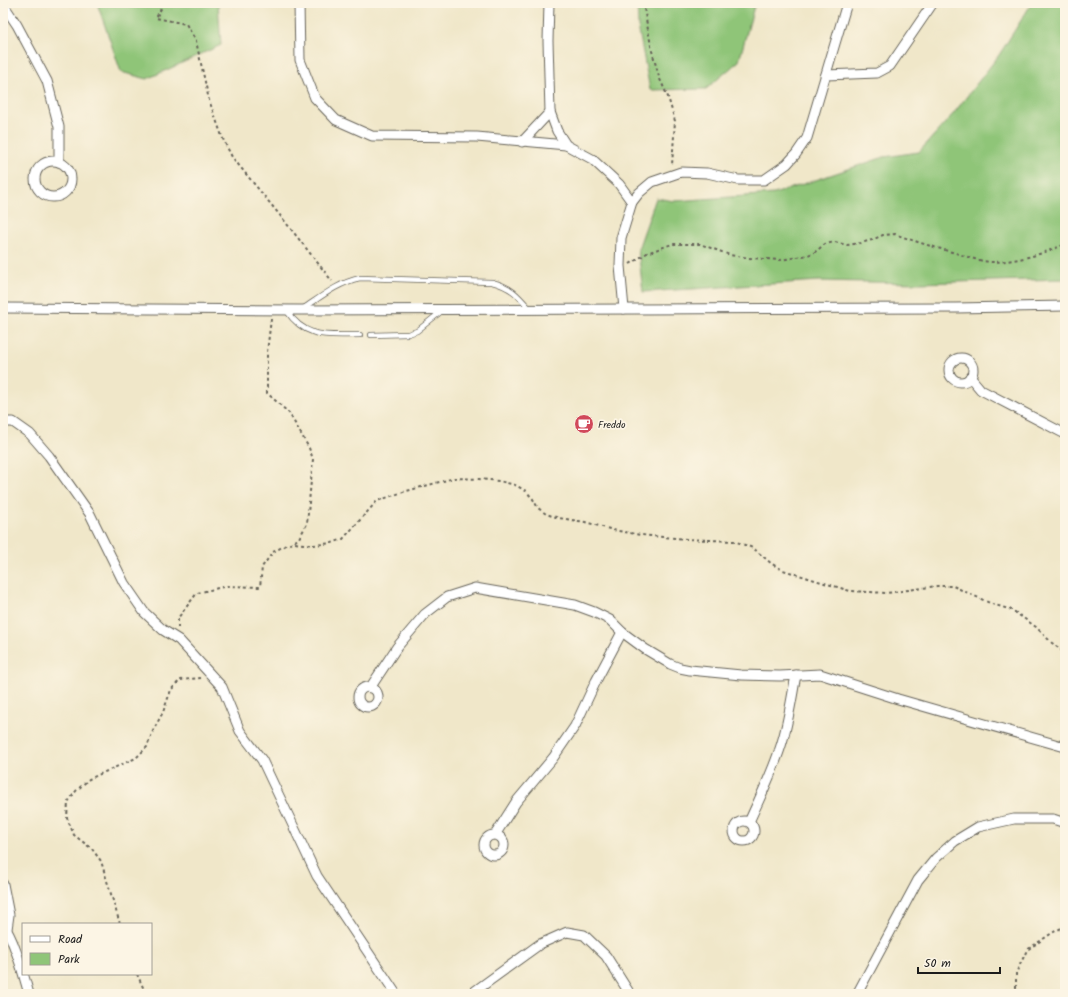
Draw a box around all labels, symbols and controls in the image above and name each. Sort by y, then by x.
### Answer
cafe icon: Freddo [573,413,595,435]
place label: Freddo [598,417,626,433]
legend [22,923,152,975]
text: Road [58,930,83,949]
scale bar [918,949,1000,975]
text: Park [58,950,80,969]
text: 50 m [924,954,951,973]

